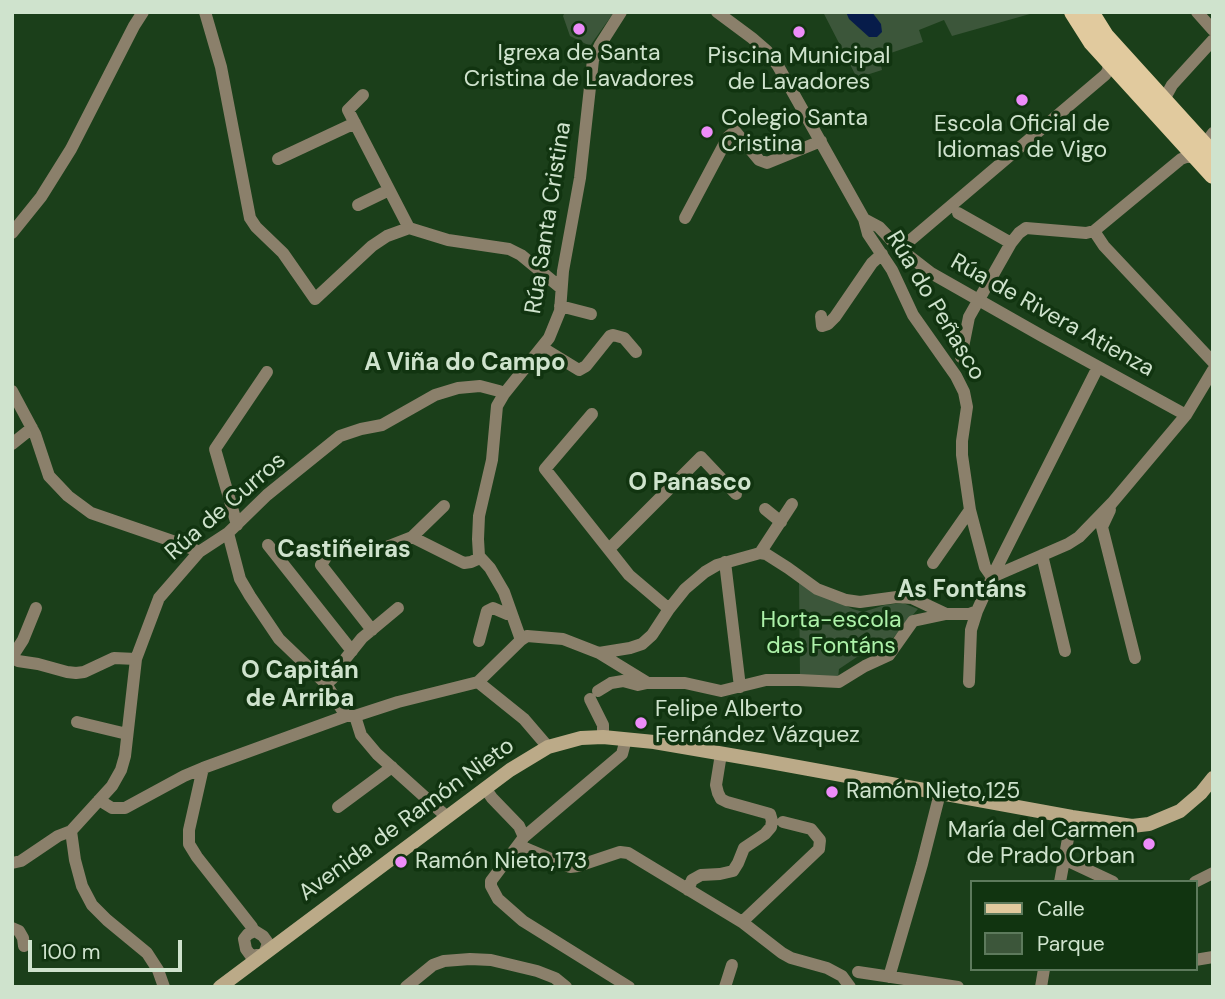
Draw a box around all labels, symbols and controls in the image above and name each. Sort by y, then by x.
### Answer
marker: Igrexa de Santa Cristina de Lavadores [571,21,587,37]
marker: Piscina Municipal de Lavadores [791,24,807,40]
place label: Igrexa de Santa Cristina de Lavadores [464,40,694,94]
place label: Piscina Municipal de Lavadores [708,43,890,97]
marker: Escola Oficial de Idiomas de Vigo [1014,92,1030,108]
place label: Colegio Santa Cristina [721,105,868,159]
place label: Escola Oficial de Idiomas de Vigo [934,111,1110,165]
street label: Rúa Santa Cristina [520,120,578,316]
marker: Colegio Santa Cristina [699,124,715,140]
street label: Rúa do Peñasco [880,226,990,386]
street label: Rúa de Rivera Atienza [946,249,1158,383]
district label: A Viña do Campo [364,350,566,378]
street label: Rúa de Curros [160,447,292,567]
district label: O Panasco [628,470,752,498]
district label: Castiñeiras [277,537,411,565]
district label: As Fontáns [897,577,1027,605]
park label: Horta-escola das Fontáns [761,607,901,661]
district label: O Capitán de Arriba [241,658,359,714]
place label: Felipe Alberto Fernández Vázquez [655,696,860,750]
marker: Felipe Alberto Fernández Vázquez [633,715,649,731]
street label: Avenida de Ramón Nieto [294,732,520,908]
place label: Ramón Nieto,125 [846,778,1020,806]
marker: Ramón Nieto,125 [824,784,840,800]
place label: María del Carmen de Prado Orban [948,817,1135,871]
marker: María del Carmen de Prado Orban [1141,836,1157,852]
place label: Ramón Nieto,173 [415,848,587,876]
marker: Ramón Nieto,173 [393,854,409,870]
legend [970,880,1197,971]
text: Calle [1037,895,1085,923]
scale bar [32,926,186,970]
text: Parque [1037,930,1105,958]
text: 100 m [41,938,101,966]

